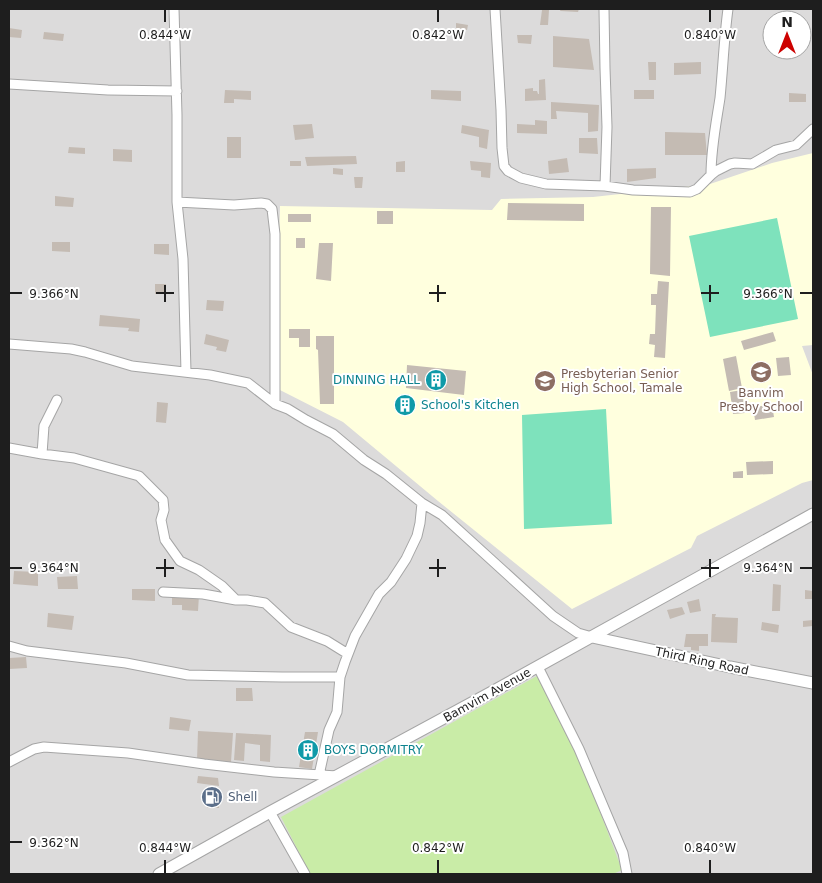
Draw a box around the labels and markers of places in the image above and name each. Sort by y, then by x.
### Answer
school or university icon: Banvim Presby School [749,360,773,384]
place label: Presbyterian Senior High School, Tamale [561,367,682,395]
building icon: DINNING HALL [424,368,448,392]
school or university icon: Presbyterian Senior High School, Tamale [533,369,557,393]
place label: DINNING HALL [333,373,420,387]
place label: Banvim Presby School [719,386,803,414]
building icon: School's Kitchen [393,393,417,417]
place label: School's Kitchen [421,398,519,412]
building icon: BOYS DORMITRY [296,738,320,762]
place label: BOYS DORMITRY [324,743,423,757]
fuel station icon: Shell [200,785,224,809]
place label: Shell [228,790,257,804]

